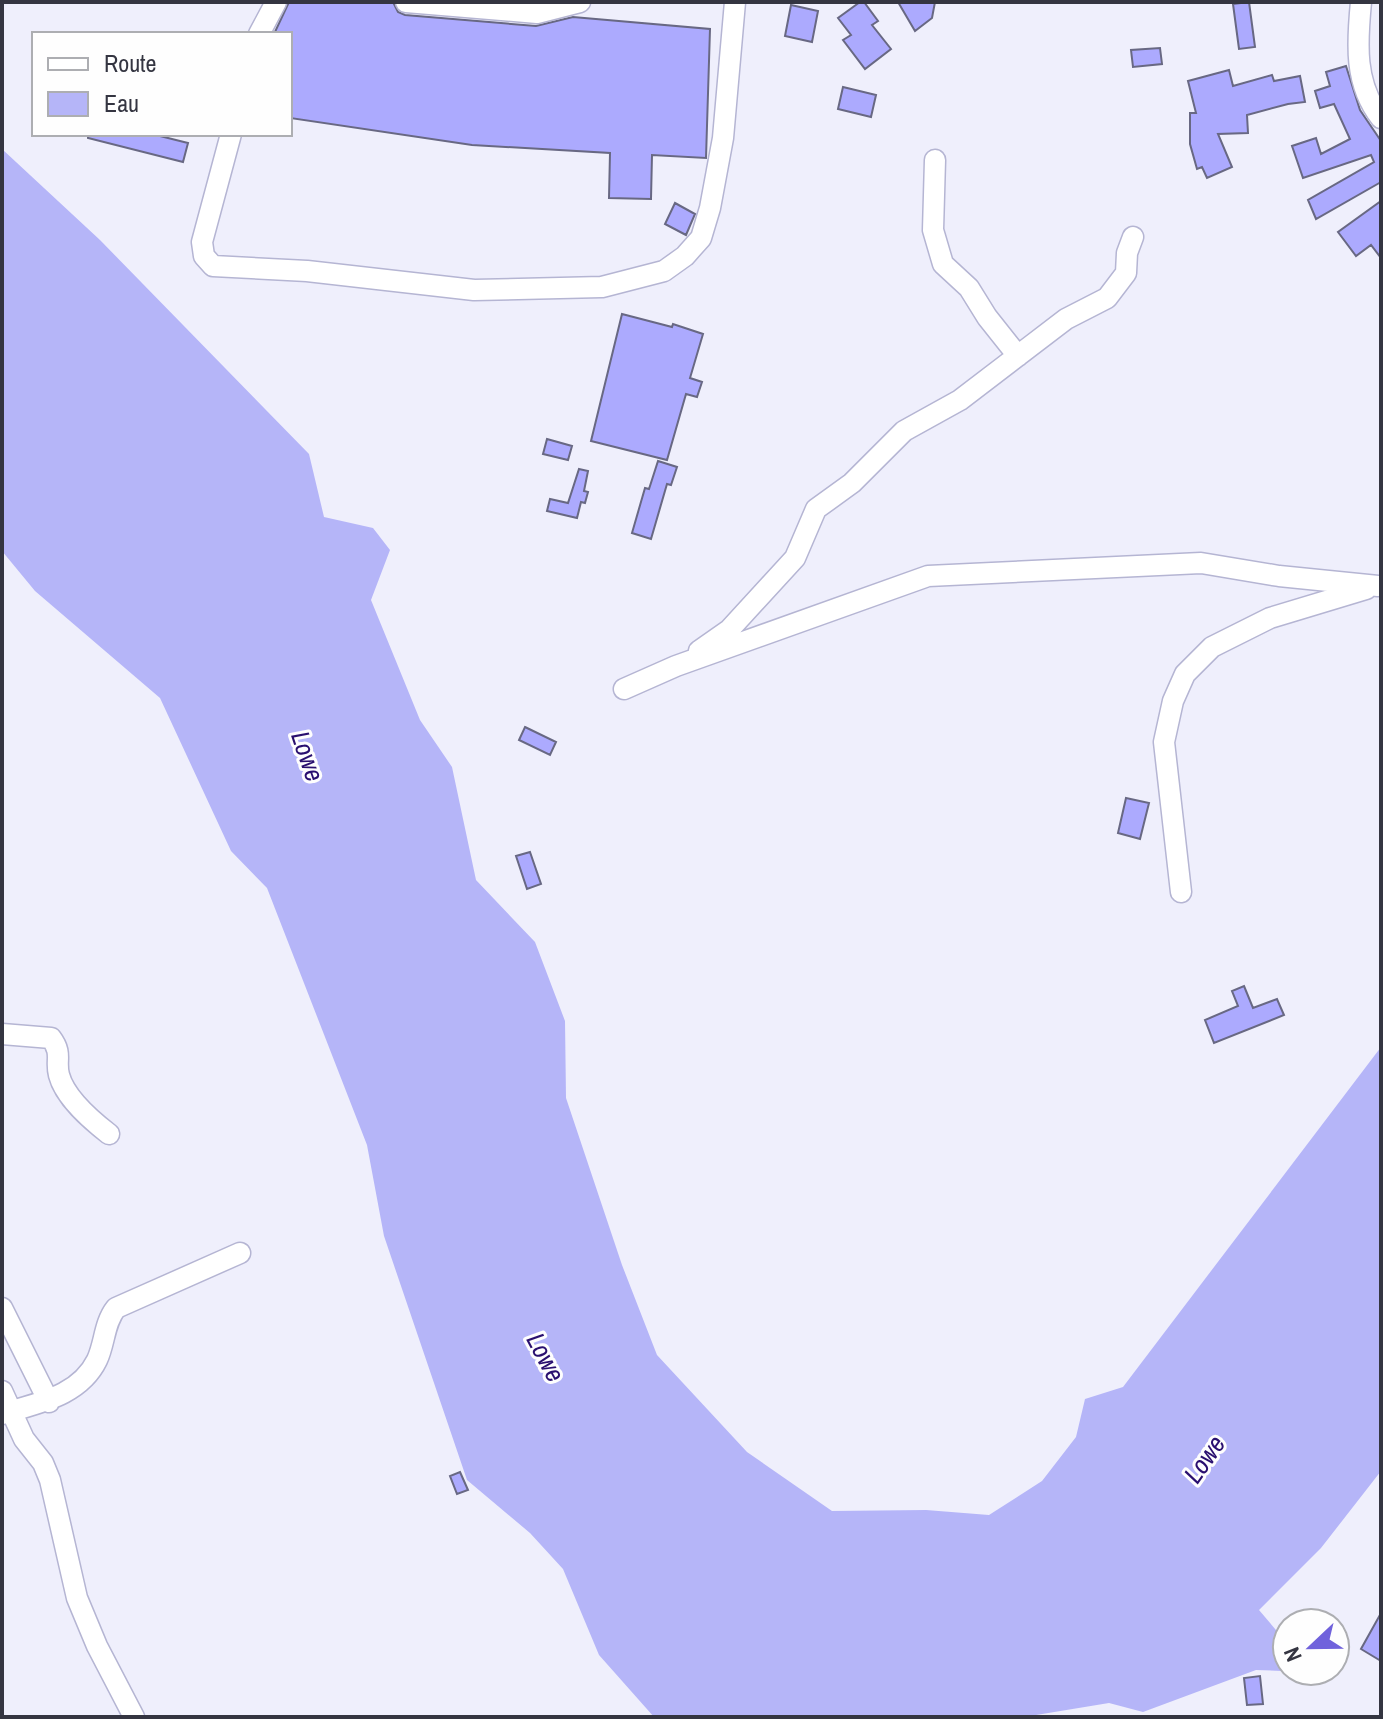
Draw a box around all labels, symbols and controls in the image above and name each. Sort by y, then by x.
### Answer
legend [32,32,292,136]
text: Route [104,47,157,79]
text: Eau [104,87,139,119]
water label: Lowe [283,726,333,786]
water label: Lowe [519,1326,573,1388]
water label: Lowe [1175,1428,1233,1490]
north arrow [1271,1607,1351,1687]
text: N [1276,1643,1309,1666]

